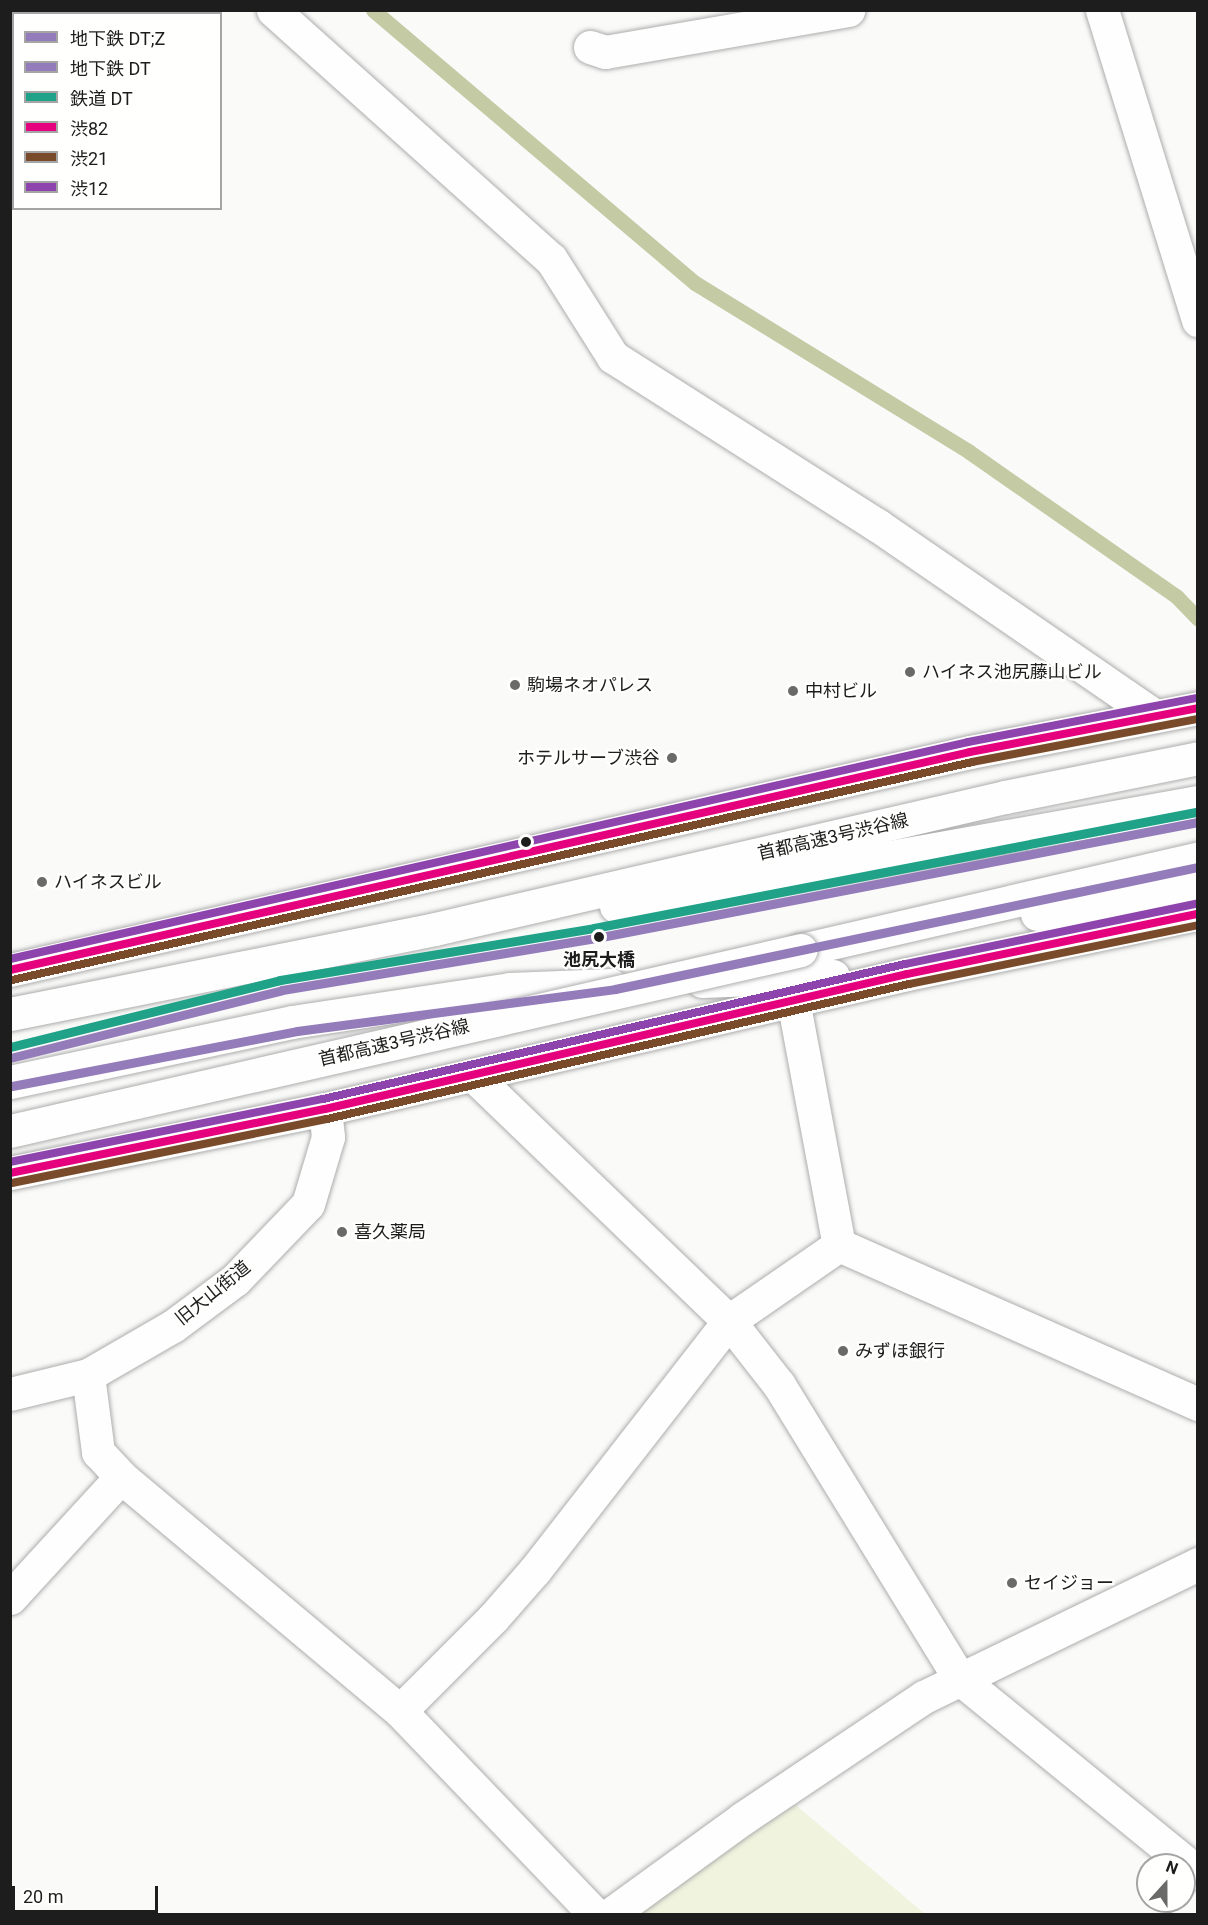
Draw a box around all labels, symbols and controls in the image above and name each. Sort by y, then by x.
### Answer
legend [12,12,222,210]
text: 地下鉄 DT;Z [70,28,165,49]
text: 地下鉄 DT [70,58,151,79]
text: 鉄道 DT [70,88,133,109]
text: 渋82 [70,118,108,139]
text: 渋21 [70,148,108,169]
text: 渋12 [70,178,108,199]
place label: ハイネス池尻藤山ビル [922,661,1102,683]
marker: ハイネス池尻藤山ビル [903,665,917,679]
place label: 駒場ネオパレス [527,674,653,696]
marker: 駒場ネオパレス [508,678,522,692]
place label: 中村ビル [805,680,877,702]
marker: 中村ビル [786,684,800,698]
place label: ホテルサーブ渋谷 [516,747,660,769]
marker: ホテルサーブ渋谷 [665,751,679,765]
street label: 首都高速3号渋谷線 [755,809,911,865]
unlabelled marker [520,836,532,848]
place label: ハイネスビル [54,871,162,893]
marker: ハイネスビル [35,875,49,889]
marker: 池尻大橋 [589,927,609,947]
place label: 池尻大橋 [563,949,635,971]
street label: 首都高速3号渋谷線 [316,1015,472,1071]
place label: 喜久薬局 [354,1221,426,1243]
marker: 喜久薬局 [335,1225,349,1239]
street label: 旧大山街道 [171,1256,255,1330]
place label: みずほ銀行 [855,1340,945,1362]
marker: みずほ銀行 [836,1344,850,1358]
place label: セイジョー [1024,1572,1114,1594]
marker: セイジョー [1005,1576,1019,1590]
north arrow [1136,1853,1196,1913]
text: N [1163,1857,1181,1878]
scale bar [15,1874,160,1912]
text: 20 m [23,1886,63,1907]

